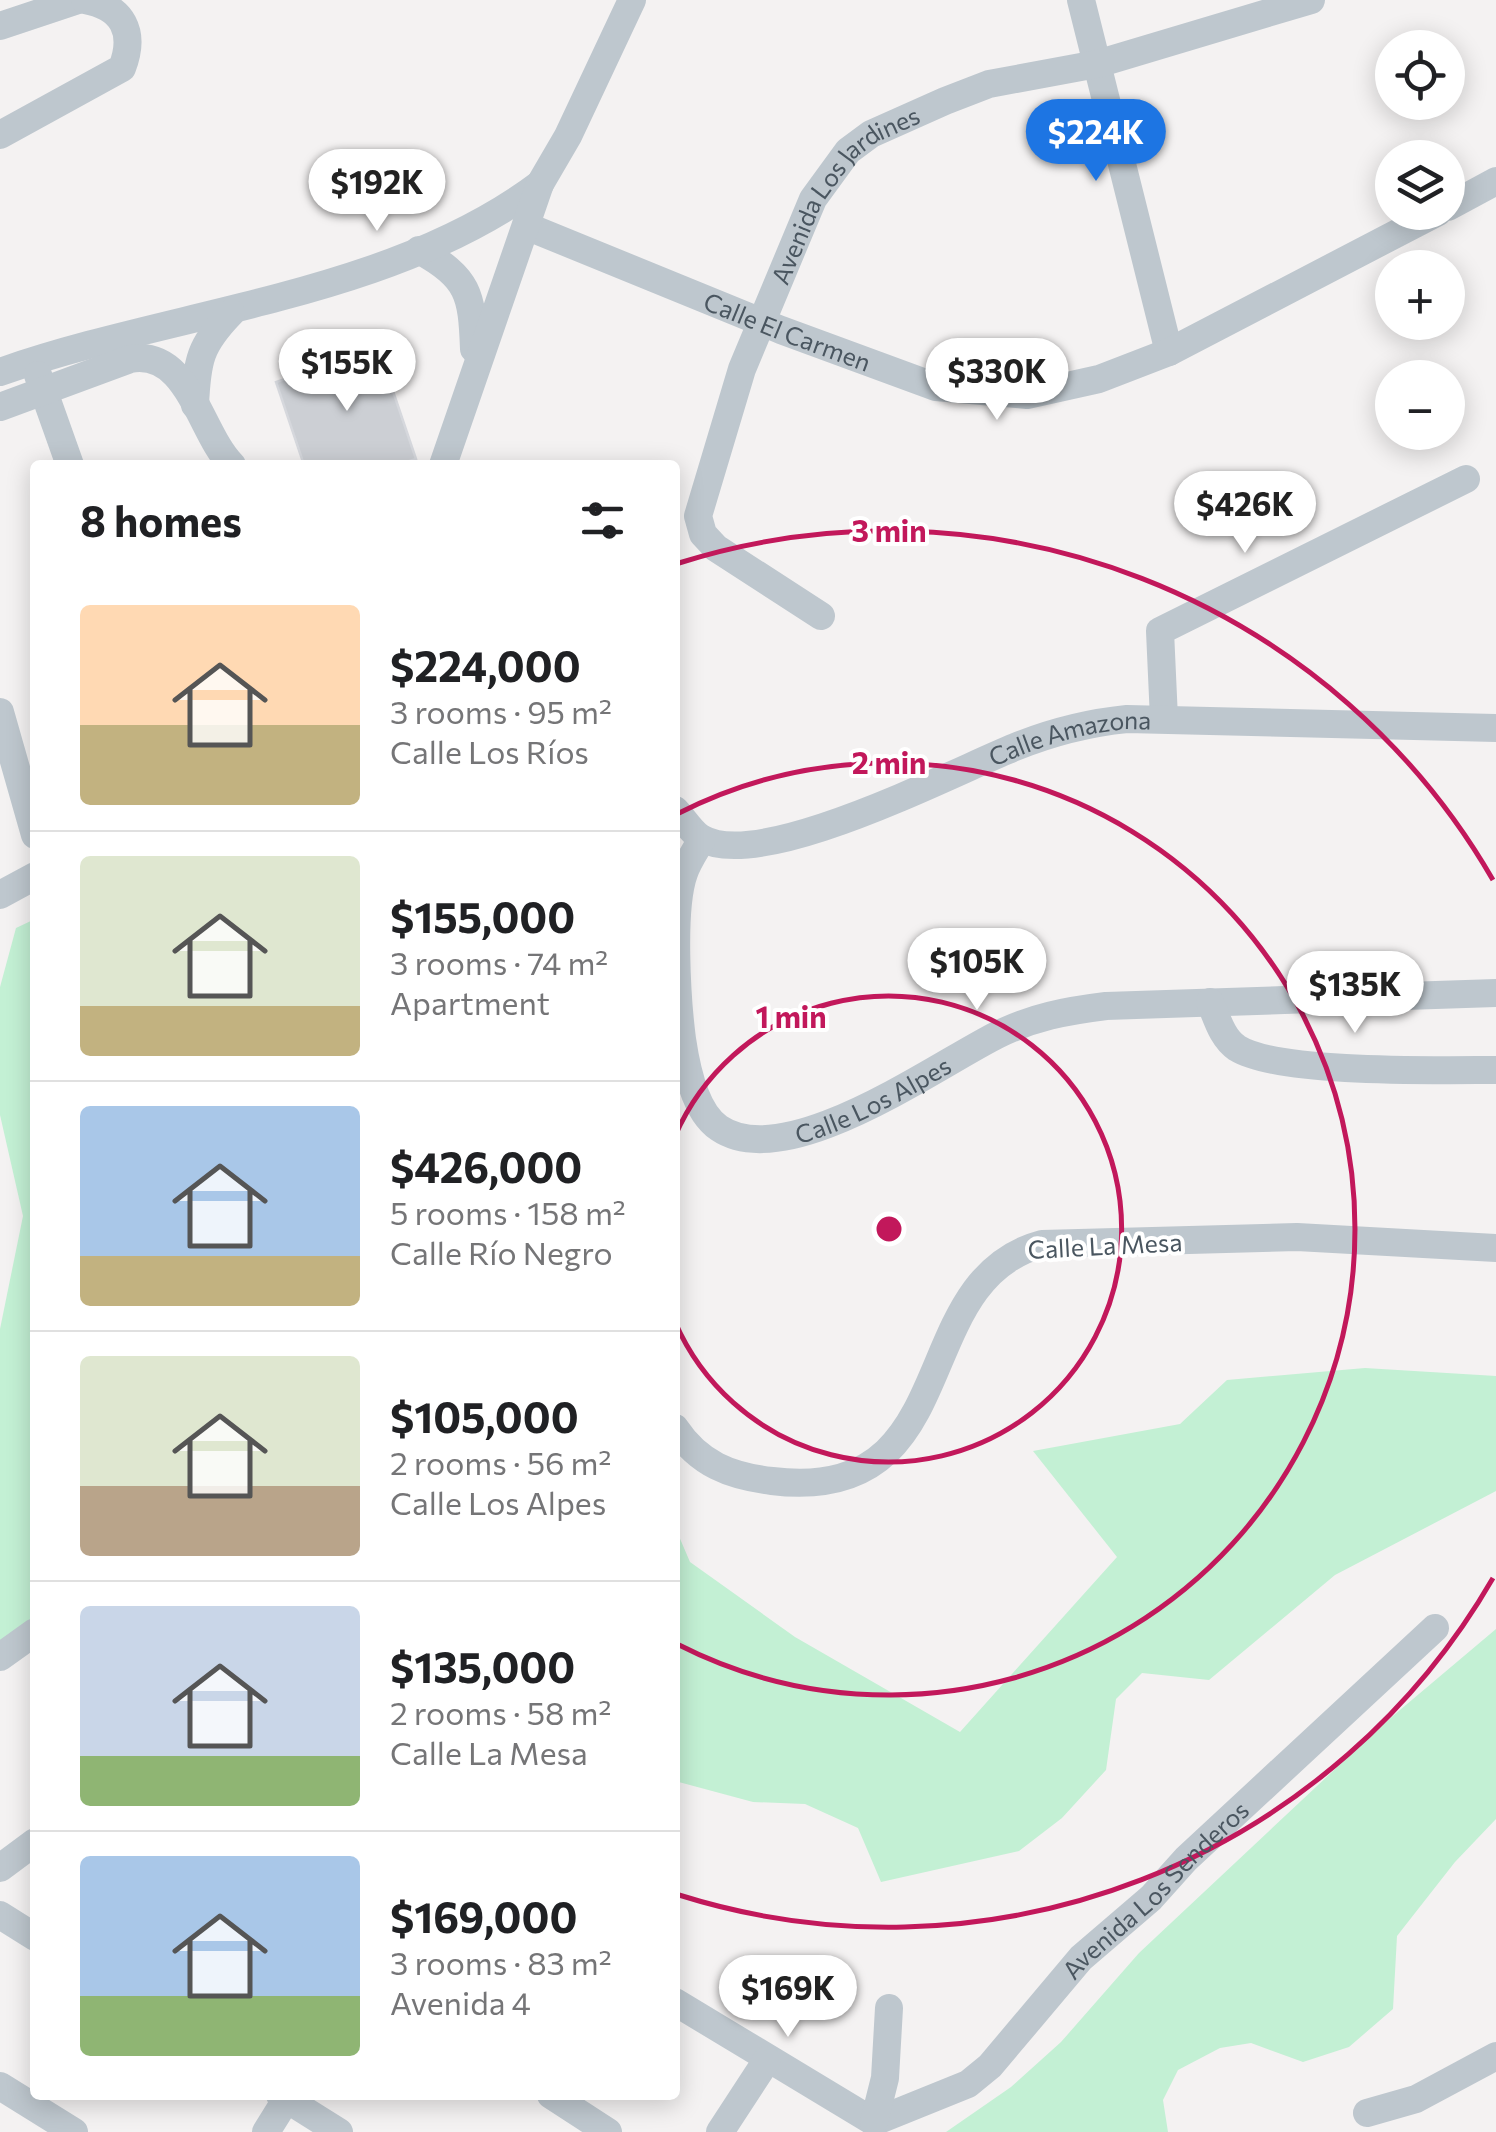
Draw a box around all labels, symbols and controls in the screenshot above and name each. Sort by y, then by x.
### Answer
map controls [1375,30,1465,450]
button: locate [1375,30,1465,120]
street label: Avenida Los Jardines [764,99,924,288]
pin: $224K [1026,99,1166,184]
text: $224K [1048,111,1144,151]
button: layers [1375,140,1465,230]
pin: $192K [307,149,447,234]
text: $192K [331,161,423,201]
button: + [1375,250,1465,340]
street label: Calle El Carmen [700,285,875,377]
pin: $155K [277,329,417,414]
pin: $330K [927,338,1067,423]
text: $155K [301,341,393,381]
text: $330K [947,350,1047,390]
button: − [1375,360,1465,450]
pin: $426K [1175,471,1315,556]
text: $426K [1196,483,1294,523]
icon: filters [575,493,630,548]
text: 8 homes [80,494,242,546]
text: 3 min [851,511,927,548]
text: $224,000 [390,639,581,691]
icon: home [160,645,280,765]
text: 3 rooms · 95 m² [390,691,612,731]
street label: Calle Amazona [984,704,1152,772]
text: Calle Los Ríos [390,731,589,771]
text: 2 min [852,743,926,780]
text: $155,000 [390,890,575,942]
icon: home [160,896,280,1016]
pin: $105K [907,928,1047,1013]
text: $105K [929,940,1025,980]
text: 3 rooms · 74 m² [390,942,608,982]
pin: $135K [1285,951,1425,1036]
text: $135K [1309,963,1401,1003]
text: Apartment [390,982,550,1022]
text: 1 min [755,997,827,1034]
street label: Calle Los Alpes [791,1049,956,1149]
text: $426,000 [390,1140,582,1192]
icon: home [160,1146,280,1266]
text: 5 rooms · 158 m² [390,1192,626,1232]
centre of rings [871,1211,907,1247]
street label: Calle La Mesa [1027,1226,1183,1264]
text: Calle Río Negro [390,1232,613,1272]
text: $105,000 [390,1390,579,1442]
icon: home [160,1396,280,1516]
text: 2 rooms · 56 m² [390,1442,611,1482]
text: Calle Los Alpes [390,1482,606,1522]
text: $135,000 [390,1640,575,1692]
icon: home [160,1646,280,1766]
text: 2 rooms · 58 m² [390,1692,611,1732]
text: Calle La Mesa [390,1732,588,1772]
street label: Avenida Los Senderos [1055,1794,1254,1984]
text: $169,000 [390,1890,577,1942]
icon: home [160,1896,280,2016]
text: 3 rooms · 83 m² [390,1942,612,1982]
pin: $169K [718,1955,858,2040]
text: $169K [741,1967,835,2007]
text: Avenida 4 [390,1982,531,2022]

